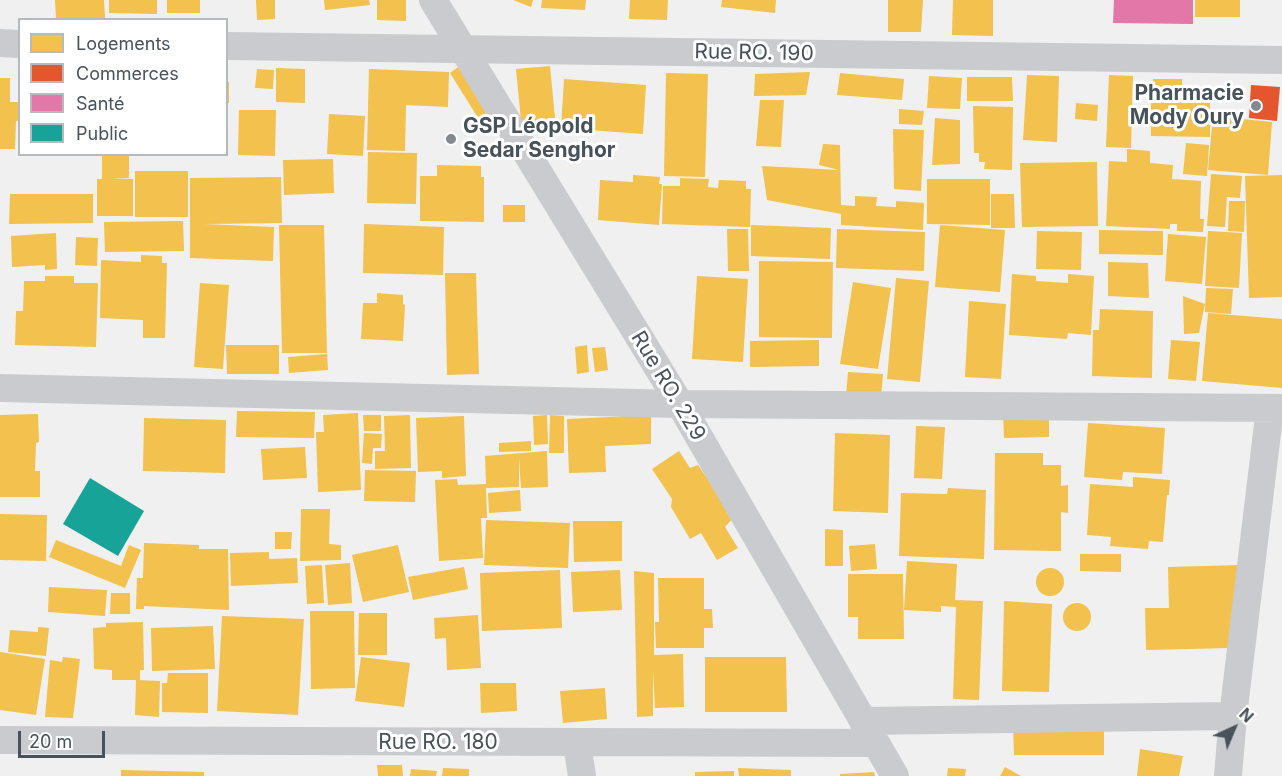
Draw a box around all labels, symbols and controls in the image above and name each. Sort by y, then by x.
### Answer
legend [18,18,228,156]
text: Logements [76,33,171,54]
street label: Rue RO. 190 [694,39,814,67]
text: Commerces [76,63,179,84]
place label: Pharmacie Mody Oury [1130,81,1244,131]
text: Santé [76,93,125,114]
marker: Pharmacie Mody Oury [1249,99,1263,113]
place label: GSP Léopold Sedar Senghor [463,114,615,164]
text: Public [76,123,128,144]
marker: GSP Léopold Sedar Senghor [444,132,458,146]
street label: Rue RO. 229 [625,327,711,445]
north arrow [1204,698,1264,758]
text: N [1235,704,1258,726]
scale bar [21,719,108,757]
street label: Rue RO. 180 [378,730,498,756]
text: 20 m [29,731,72,752]

